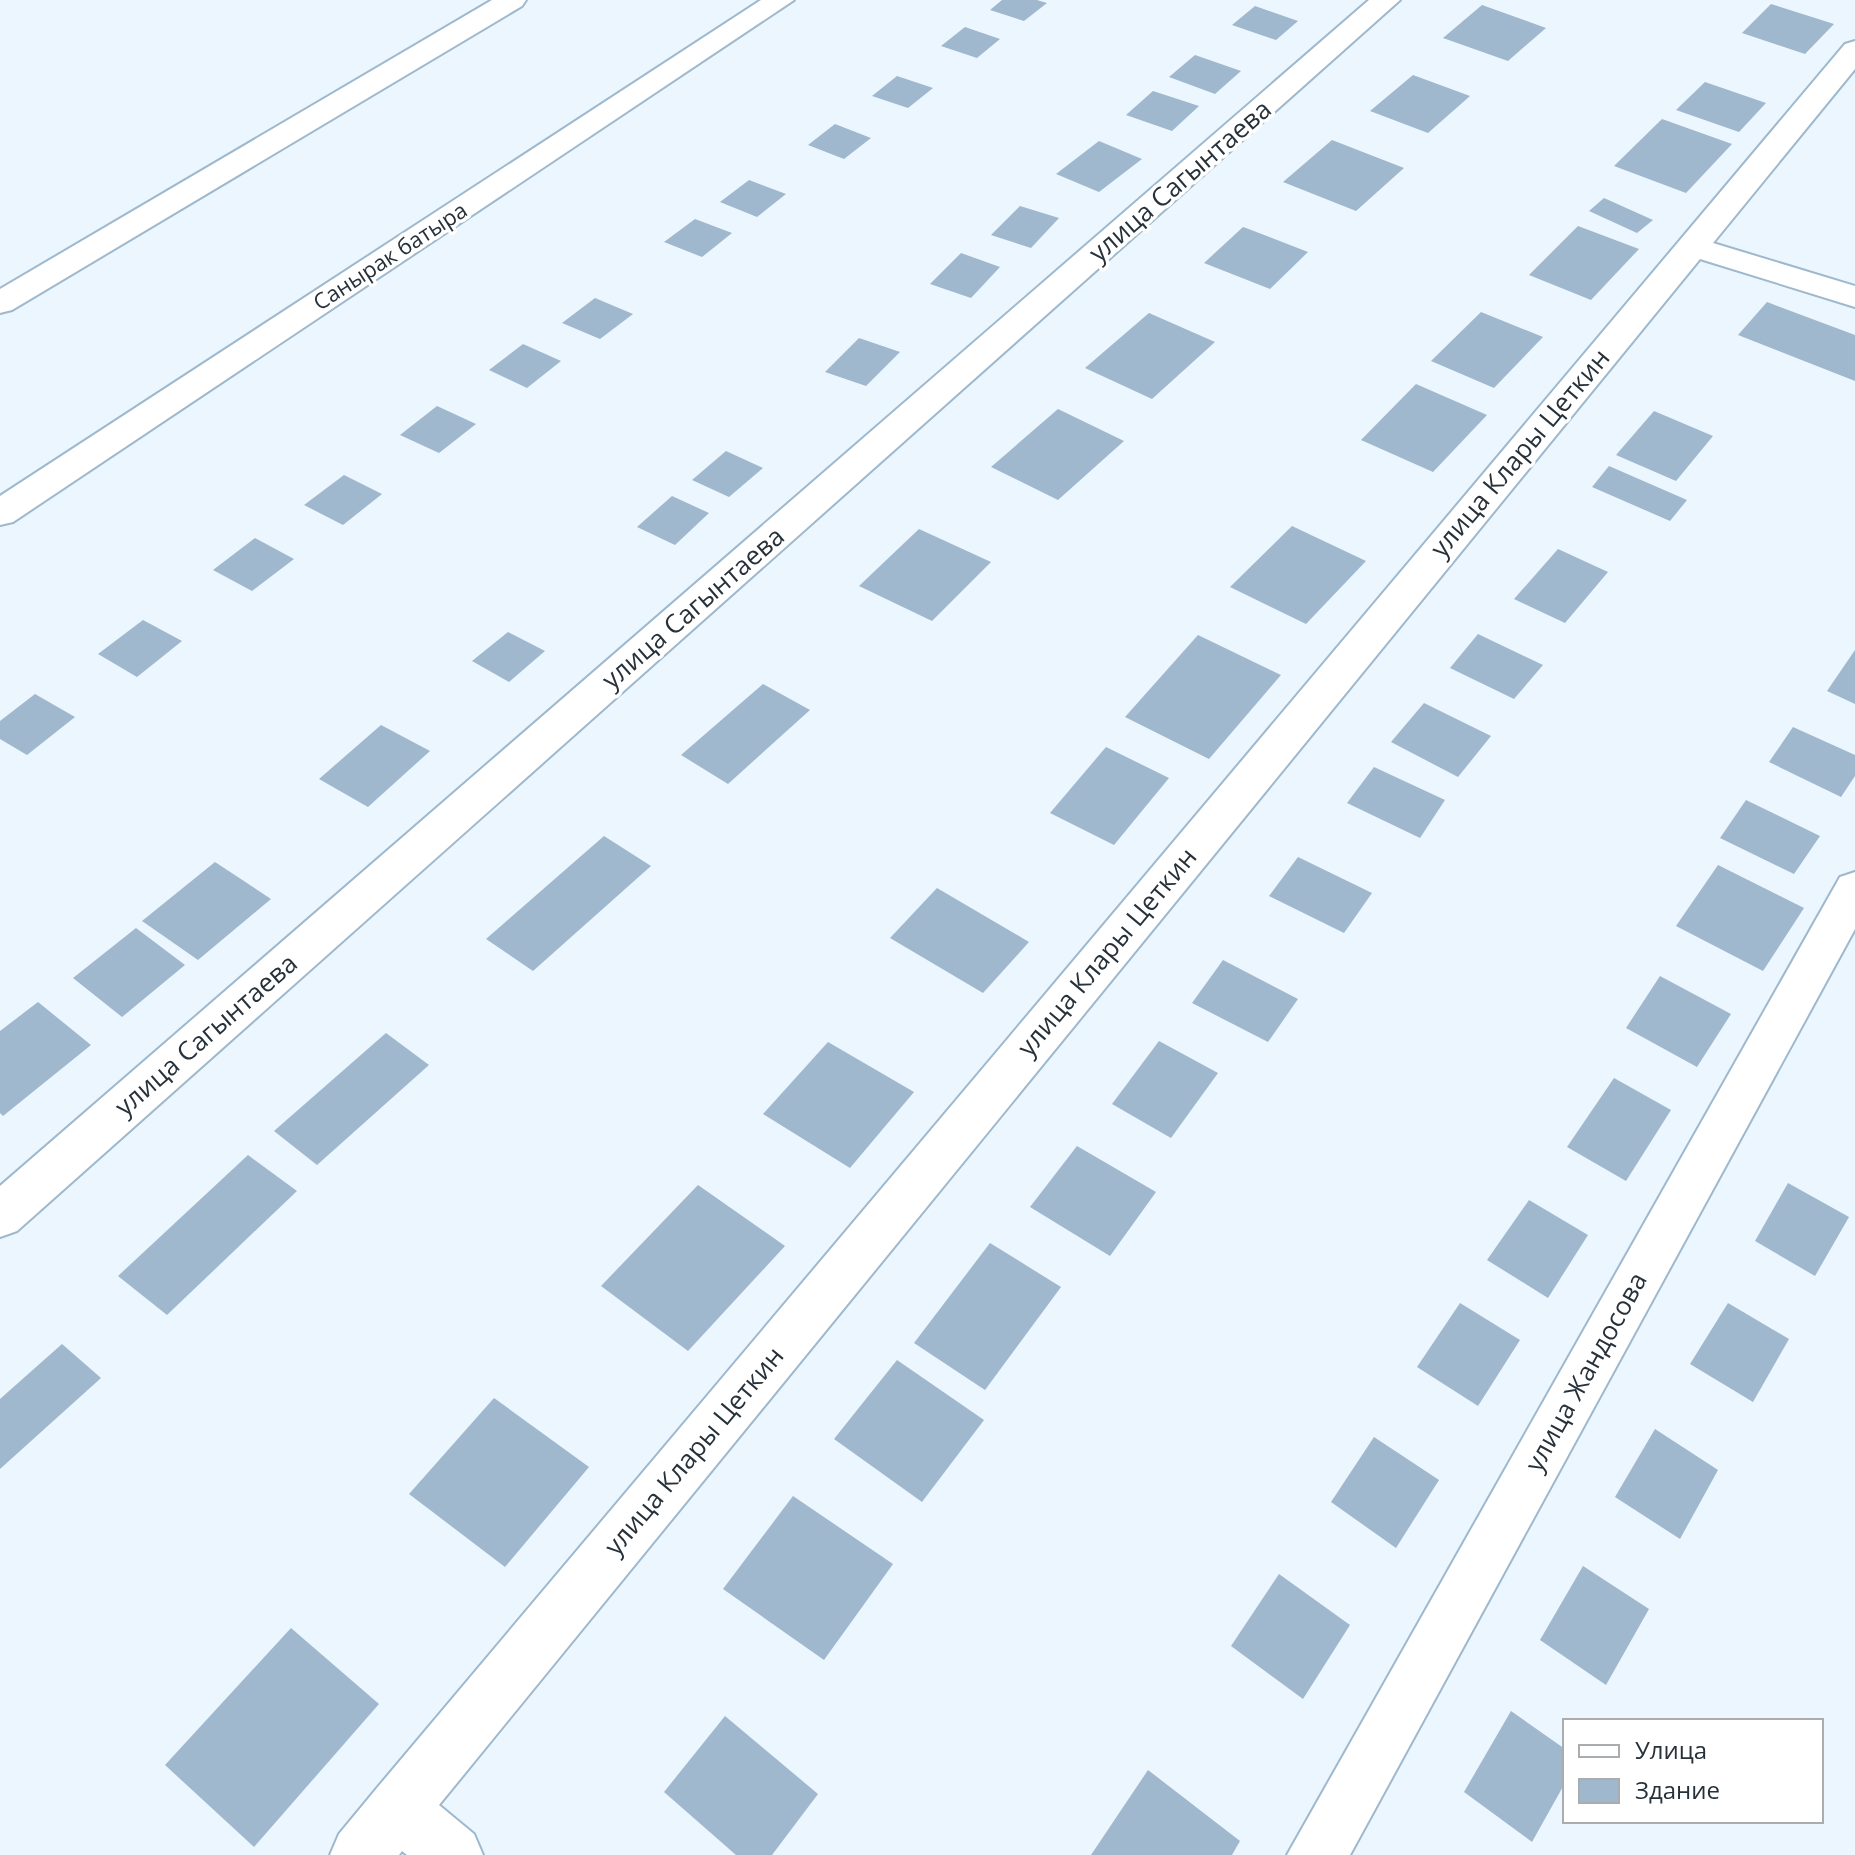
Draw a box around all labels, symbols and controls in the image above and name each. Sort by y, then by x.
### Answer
street label: улица Сагынтаева [1080,91,1278,270]
street label: Санырак батыра [307,194,472,316]
street label: улица Клары Цеткин [1421,340,1617,564]
street label: улица Сагынтаева [593,518,791,697]
street label: улица Клары Цеткин [1008,839,1204,1063]
street label: улица Сагынтаева [106,945,304,1124]
street label: улица Жандосова [1515,1265,1655,1478]
street label: улица Клары Цеткин [595,1338,791,1562]
legend [1563,1719,1823,1823]
text: Улица [1635,1733,1707,1766]
text: Здание [1635,1773,1720,1806]

